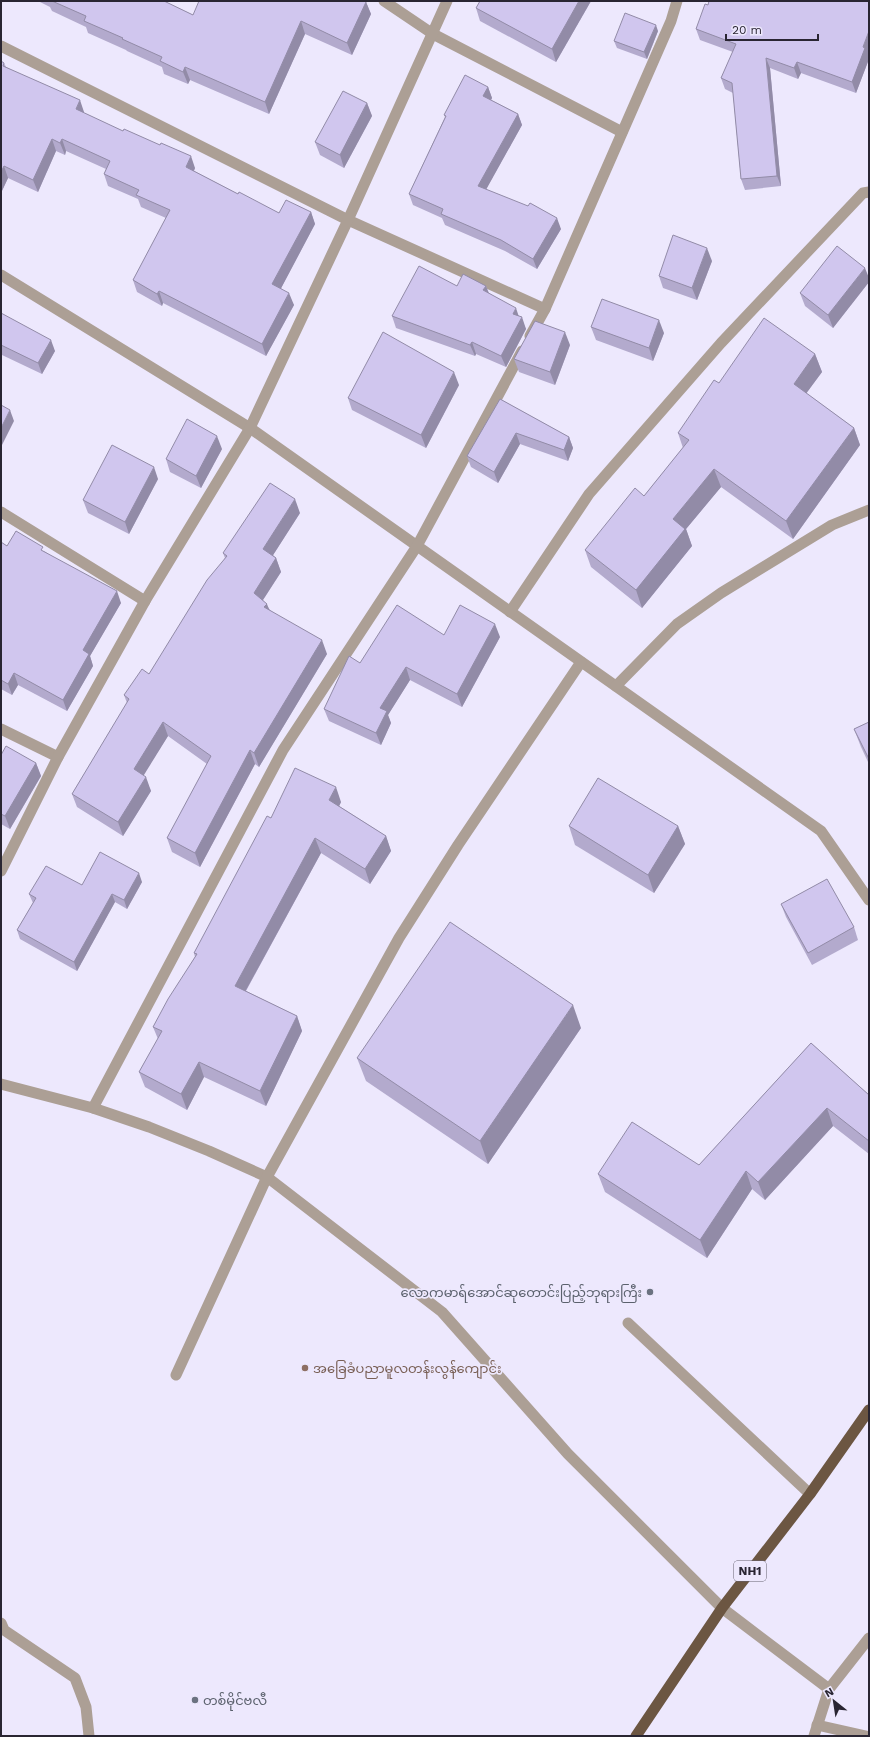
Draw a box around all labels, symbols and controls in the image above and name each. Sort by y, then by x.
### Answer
scale bar [726,16,818,42]
text: 20 m [732,23,762,37]
place label: လောကမာရ်အောင်ဆုတောင်းပြည့်ဘုရားကြီး [400,1284,642,1303]
marker: လောကမာရ်အောင်ဆုတောင်းပြည့်ဘုရားကြီး [645,1287,655,1297]
place label: အခြေခံပညာမူလတန်းလွန်ကျောင်း [313,1360,501,1379]
marker: အခြေခံပညာမူလတန်းလွန်ကျောင်း [300,1363,310,1373]
road number: NH1 [734,1561,766,1581]
north arrow [814,1681,854,1721]
text: N [822,1685,836,1700]
place label: တစ်မိုင်ဗလီ [203,1692,267,1711]
marker: တစ်မိုင်ဗလီ [190,1695,200,1705]

